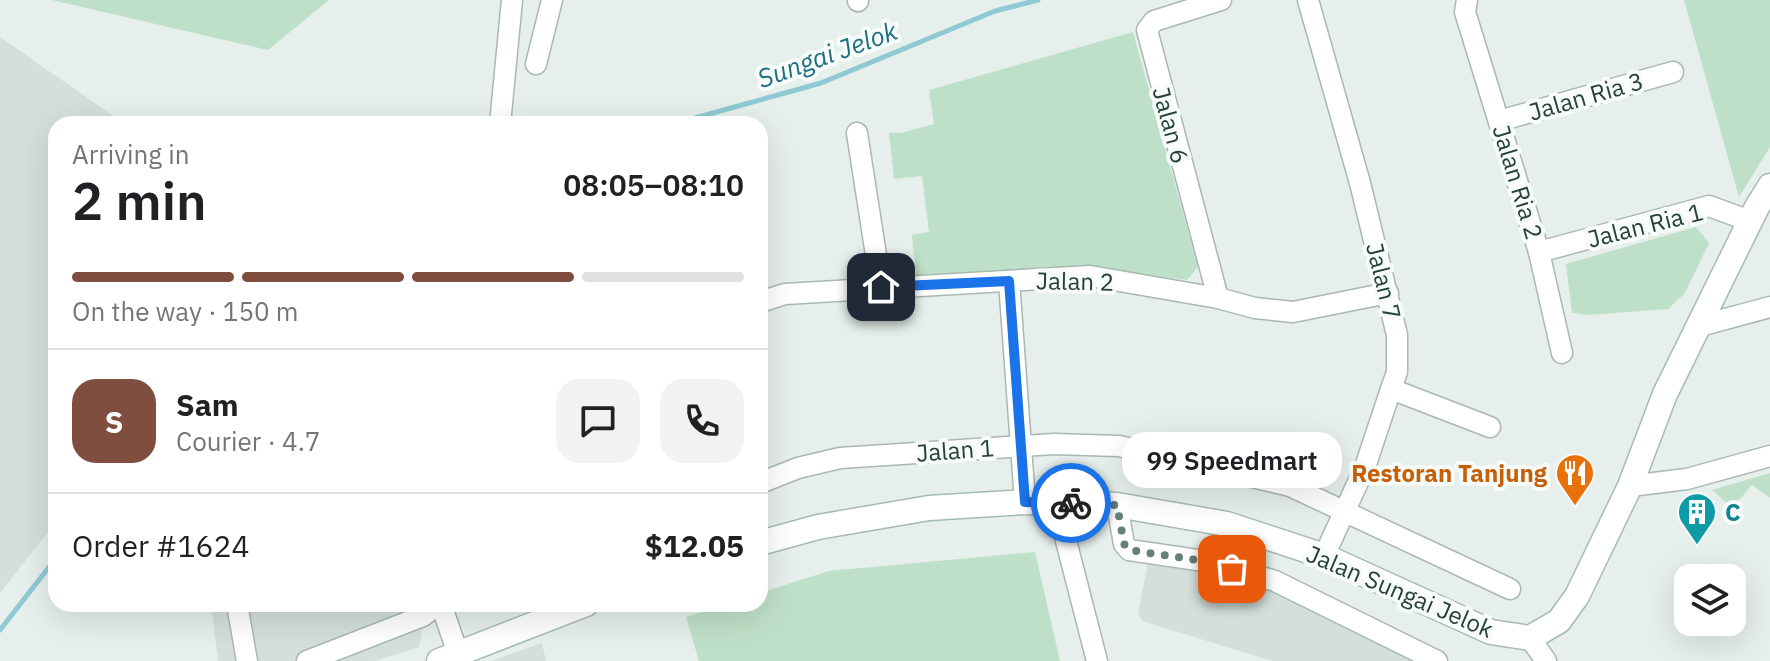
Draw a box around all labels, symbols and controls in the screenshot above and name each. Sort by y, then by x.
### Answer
water label: Sungai Jelok [752,13,902,95]
street label: Jalan Ria 3 [1525,64,1647,128]
street label: Jalan 6 [1145,83,1197,167]
street label: Jalan Ria 2 [1485,121,1551,243]
text: Arriving in [72,137,189,171]
text: 08:05–08:10 [563,165,744,204]
text: 2 min [72,167,207,234]
street label: Jalan Ria 1 [1584,195,1706,255]
street label: Jalan 7 [1359,239,1409,323]
pin [847,253,915,321]
street label: Jalan 2 [1036,264,1114,298]
icon: home [859,265,903,309]
text: On the way · 150 m [72,294,298,328]
button: chat [556,379,640,463]
button: phone [660,379,744,463]
text: Sam [176,385,239,424]
text: S [105,402,123,441]
text: Courier · 4.7 [176,424,320,458]
street label: Jalan 1 [915,431,995,469]
callout: 99 Speedmart [1122,433,1342,489]
text: 99 Speedmart [1146,443,1318,477]
restaurant icon: Restoran Tanjung [1554,452,1596,507]
place label: Restoran Tanjung [1351,457,1548,489]
courier [1031,463,1111,543]
icon: bike [1049,481,1093,525]
building icon: C [1676,491,1718,546]
place label: C [1725,496,1741,528]
text: Order #1624 [72,526,249,565]
text: $12.05 [645,526,744,565]
pin [1198,535,1266,603]
street label: Jalan Sungai Jelok [1302,537,1499,645]
icon: bag [1210,547,1254,591]
map controls [1674,564,1746,636]
button: layers [1674,564,1746,636]

